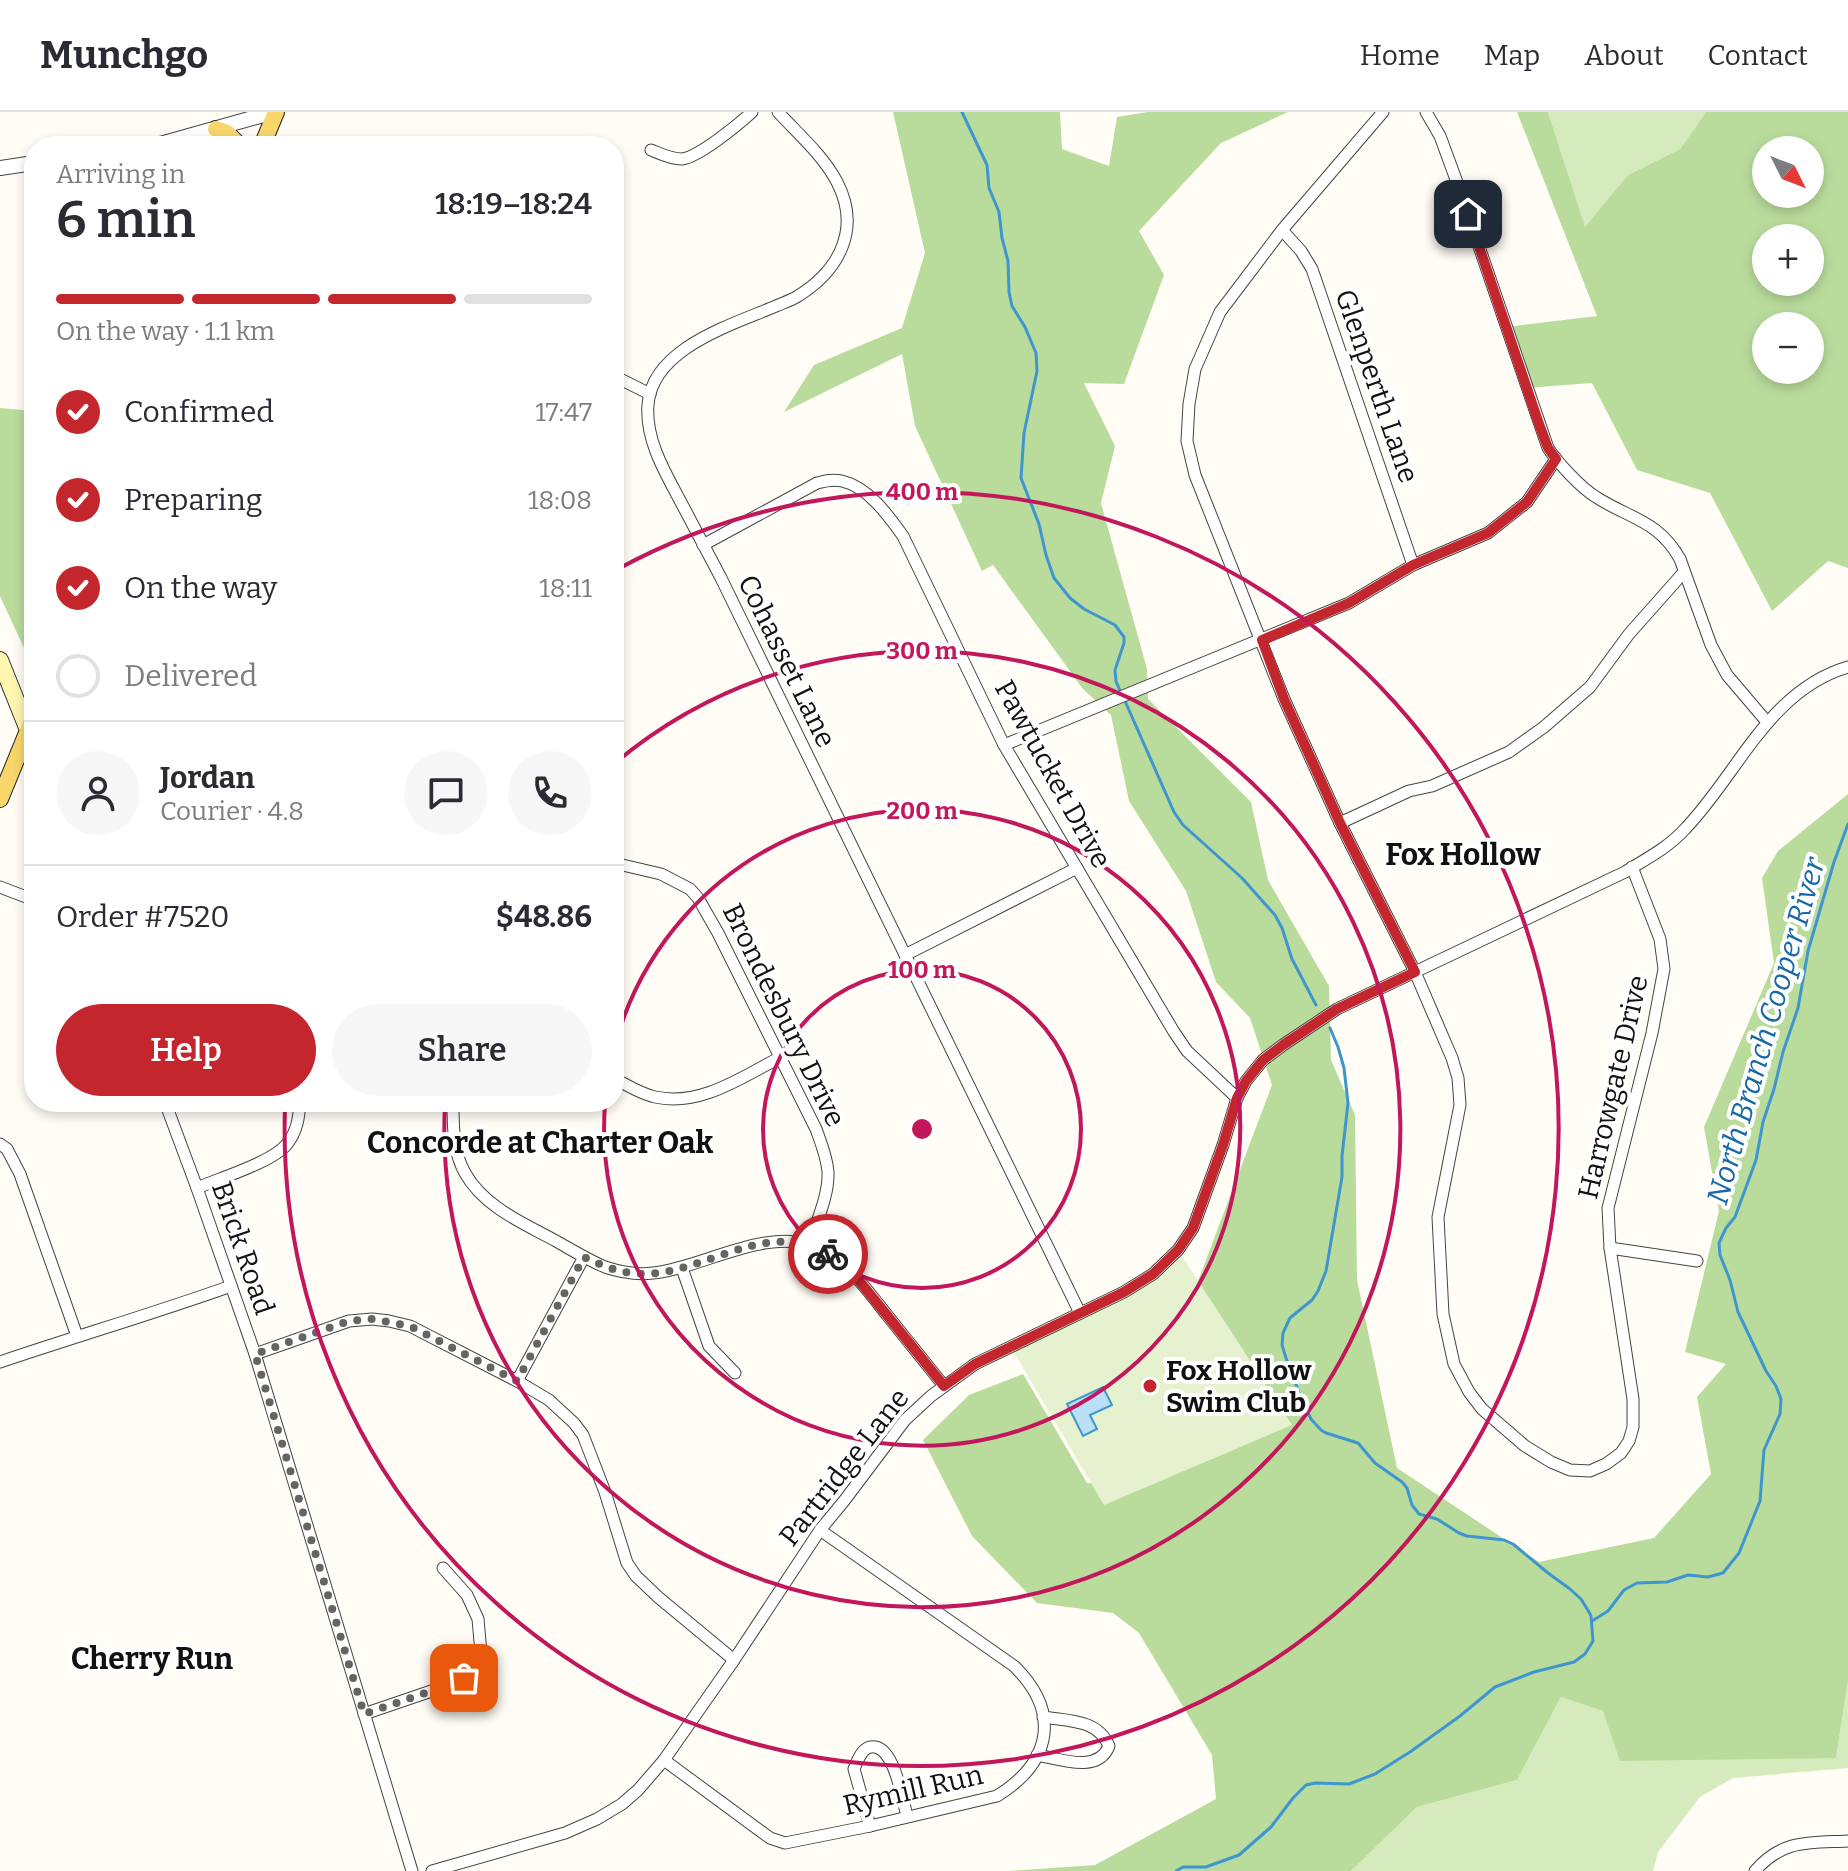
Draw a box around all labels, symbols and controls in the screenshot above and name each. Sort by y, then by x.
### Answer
text: Munchgo [40,32,208,78]
text: Home [1360,39,1440,72]
text: Map [1484,39,1540,72]
text: About [1584,39,1664,72]
text: Contact [1708,39,1808,72]
north arrow [1752,136,1824,208]
map controls [1752,136,1824,384]
text: Arriving in [56,159,185,190]
pin [1434,180,1502,248]
text: 18:19–18:24 [435,186,592,222]
text: 6 min [56,188,195,251]
icon: home [1446,192,1490,236]
button: + [1752,224,1824,296]
street label: Glenperth Lane [1328,285,1426,487]
button: − [1752,312,1824,384]
text: On the way · 1.1 km [56,316,275,347]
icon: check [56,390,100,434]
text: Confirmed [124,394,274,430]
text: 17:47 [535,397,592,428]
icon: check [56,478,100,522]
text: 400 m [886,478,958,506]
text: Preparing [124,482,262,518]
text: 18:08 [528,485,592,516]
icon: check [56,566,100,610]
text: On the way [124,570,277,606]
street label: Cohasset Lane [731,570,843,752]
text: 18:11 [539,573,592,604]
text: 300 m [886,637,958,665]
text: Delivered [124,658,257,694]
street label: Pawtucket Drive [988,674,1118,874]
button: person [56,751,140,835]
button: chat [404,751,488,835]
button: phone [508,751,592,835]
text: Jordan [160,760,255,796]
text: Courier · 4.8 [160,796,304,827]
text: 200 m [886,797,958,825]
district label: Fox Hollow [1385,837,1542,873]
water label: North Branch Cooper River [1699,852,1833,1209]
street label: Brondesbury Drive [716,898,852,1132]
text: Order #7520 [56,899,230,935]
text: $48.86 [496,899,592,935]
text: 100 m [888,956,956,984]
street label: Harrowgate Drive [1571,972,1655,1202]
button: Help [56,1004,316,1096]
button: Share [332,1004,592,1096]
centre of rings [908,1115,936,1143]
district label: Concorde at Charter Oak [367,1125,713,1161]
street label: Brick Road [205,1177,281,1319]
courier [788,1214,868,1294]
icon: bike [806,1232,850,1276]
place label: Fox Hollow Swim Club [1166,1354,1312,1419]
marker: Fox Hollow Swim Club [1141,1377,1159,1395]
street label: Partridge Lane [772,1382,916,1552]
district label: Cherry Run [71,1641,234,1677]
pin [430,1644,498,1712]
icon: bag [442,1656,486,1700]
street label: Rymill Run [840,1758,986,1822]

